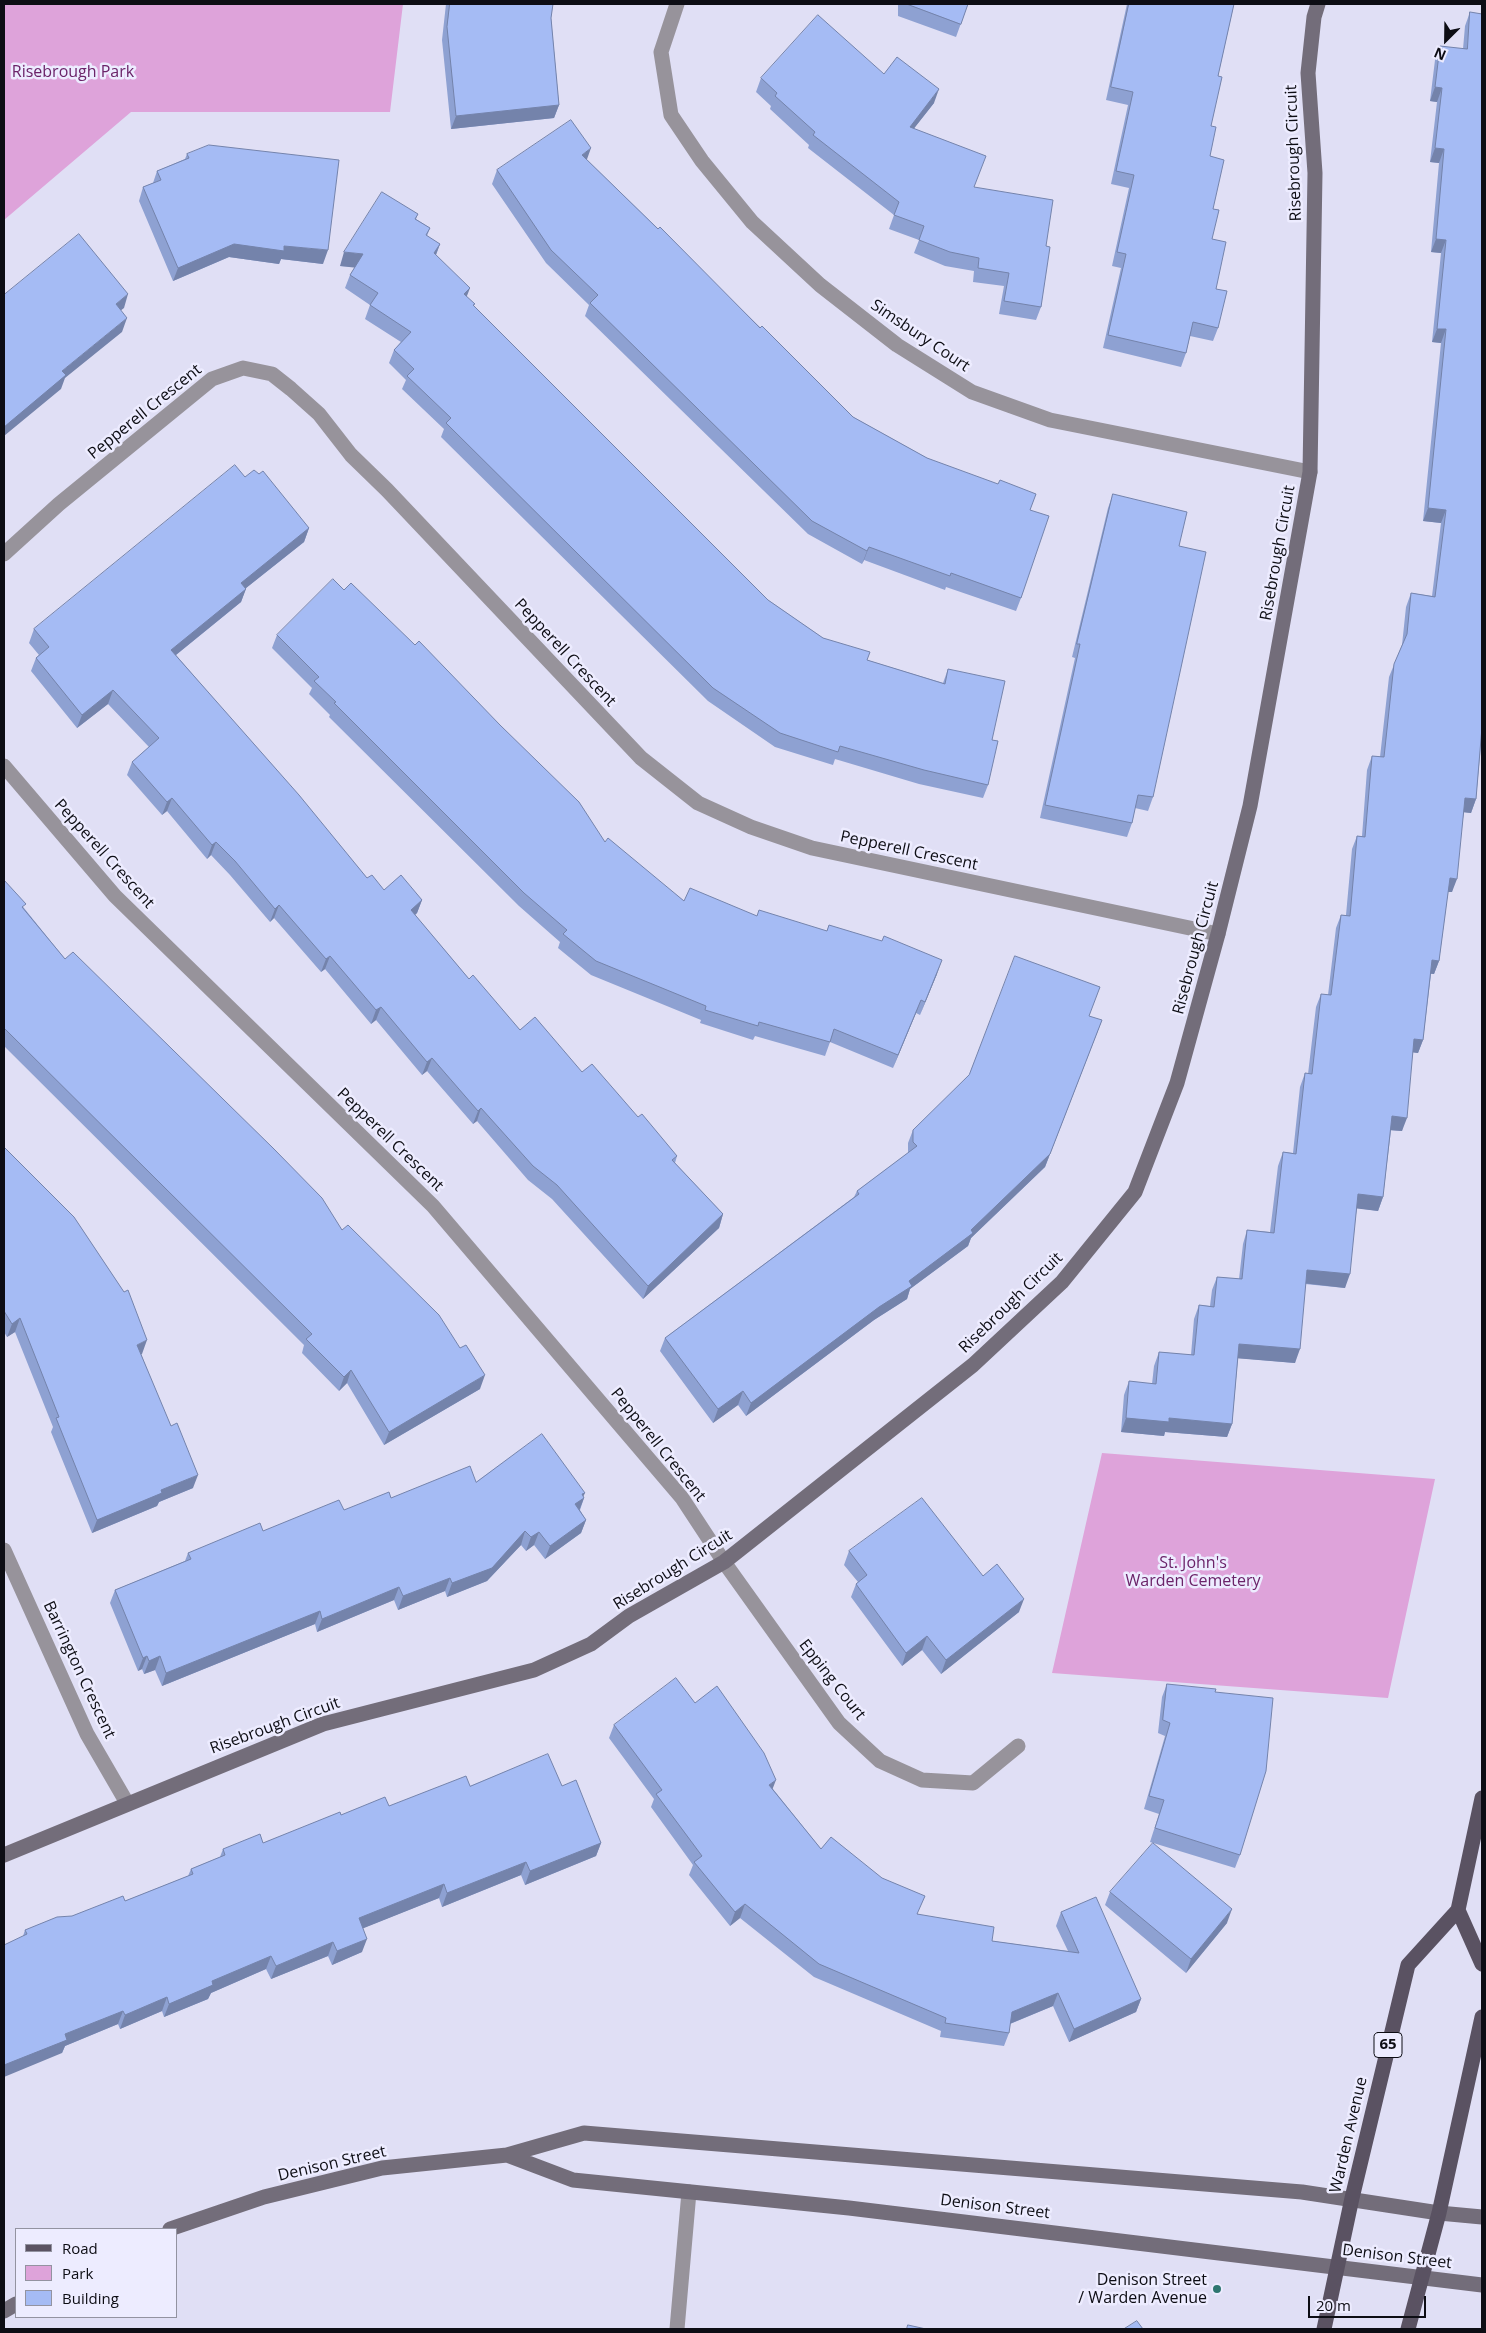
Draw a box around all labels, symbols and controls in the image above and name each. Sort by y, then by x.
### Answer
north arrow [1421,15,1471,65]
text: N [1431,43,1449,65]
park label: Risebrough Park [12,62,134,82]
street label: Risebrough Circuit [1282,84,1306,222]
street label: Simsbury Court [867,296,973,376]
street label: Pepperell Crescent [84,360,206,464]
street label: Risebrough Circuit [1257,484,1299,622]
street label: Pepperell Crescent [510,595,620,711]
street label: Pepperell Crescent [50,795,158,913]
street label: Pepperell Crescent [838,827,980,875]
street label: Risebrough Circuit [1169,879,1223,1017]
street label: Pepperell Crescent [333,1084,447,1196]
street label: Risebrough Circuit [955,1249,1067,1357]
street label: Pepperell Crescent [606,1384,710,1506]
street label: Risebrough Circuit [610,1526,736,1614]
park label: St. John's Warden Cemetery [1125,1553,1261,1591]
street label: Barrington Crescent [39,1598,119,1742]
street label: Epping Court [795,1636,869,1724]
street label: Risebrough Circuit [207,1694,343,1758]
road number: 65 [1374,2032,1402,2058]
street label: Warden Avenue [1326,2075,1372,2195]
street label: Denison Street [276,2142,388,2186]
street label: Denison Street [939,2191,1051,2223]
legend [15,2228,178,2318]
text: Road [62,2238,98,2258]
street label: Denison Street [1341,2241,1453,2273]
text: Park [62,2263,93,2283]
place label: Denison Street / Warden Avenue [1078,2270,1207,2308]
marker: Denison Street / Warden Avenue [1211,2283,1223,2295]
scale bar [1311,2286,1428,2318]
text: Building [62,2288,119,2308]
text: 20 m [1316,2295,1351,2315]

